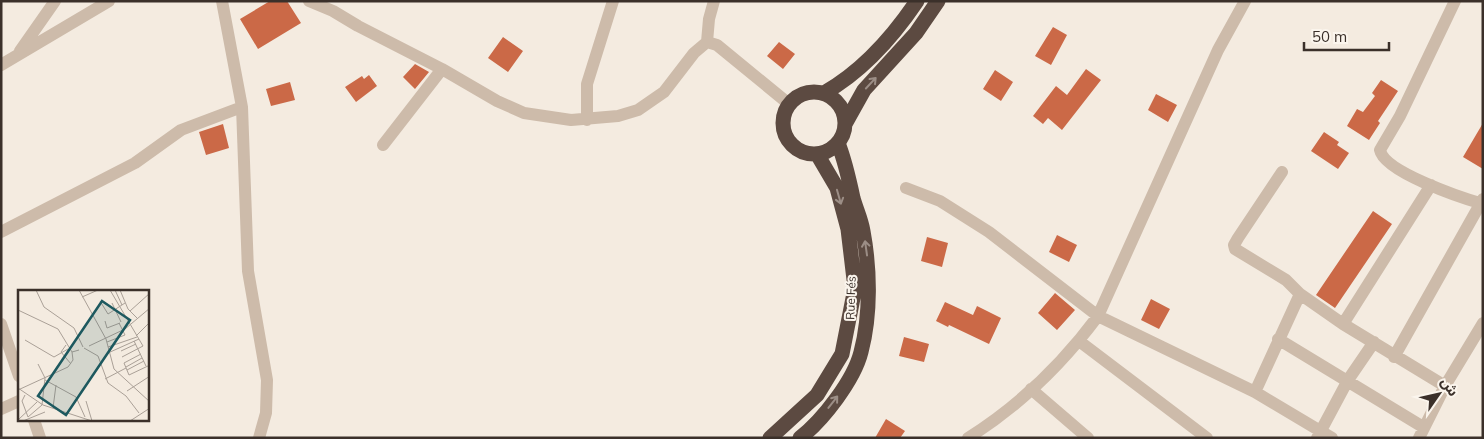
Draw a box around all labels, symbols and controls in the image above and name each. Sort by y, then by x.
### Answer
scale bar [1304,20,1389,52]
text: 50 m [1312,27,1347,46]
one-way arrow [865,76,877,89]
one-way arrow [835,189,845,205]
one-way arrow [860,240,870,256]
street label: Rue Fés [842,276,859,320]
inset map [18,290,149,422]
north arrow [1414,369,1464,419]
text: ش [1437,374,1463,400]
one-way arrow [828,395,838,409]

